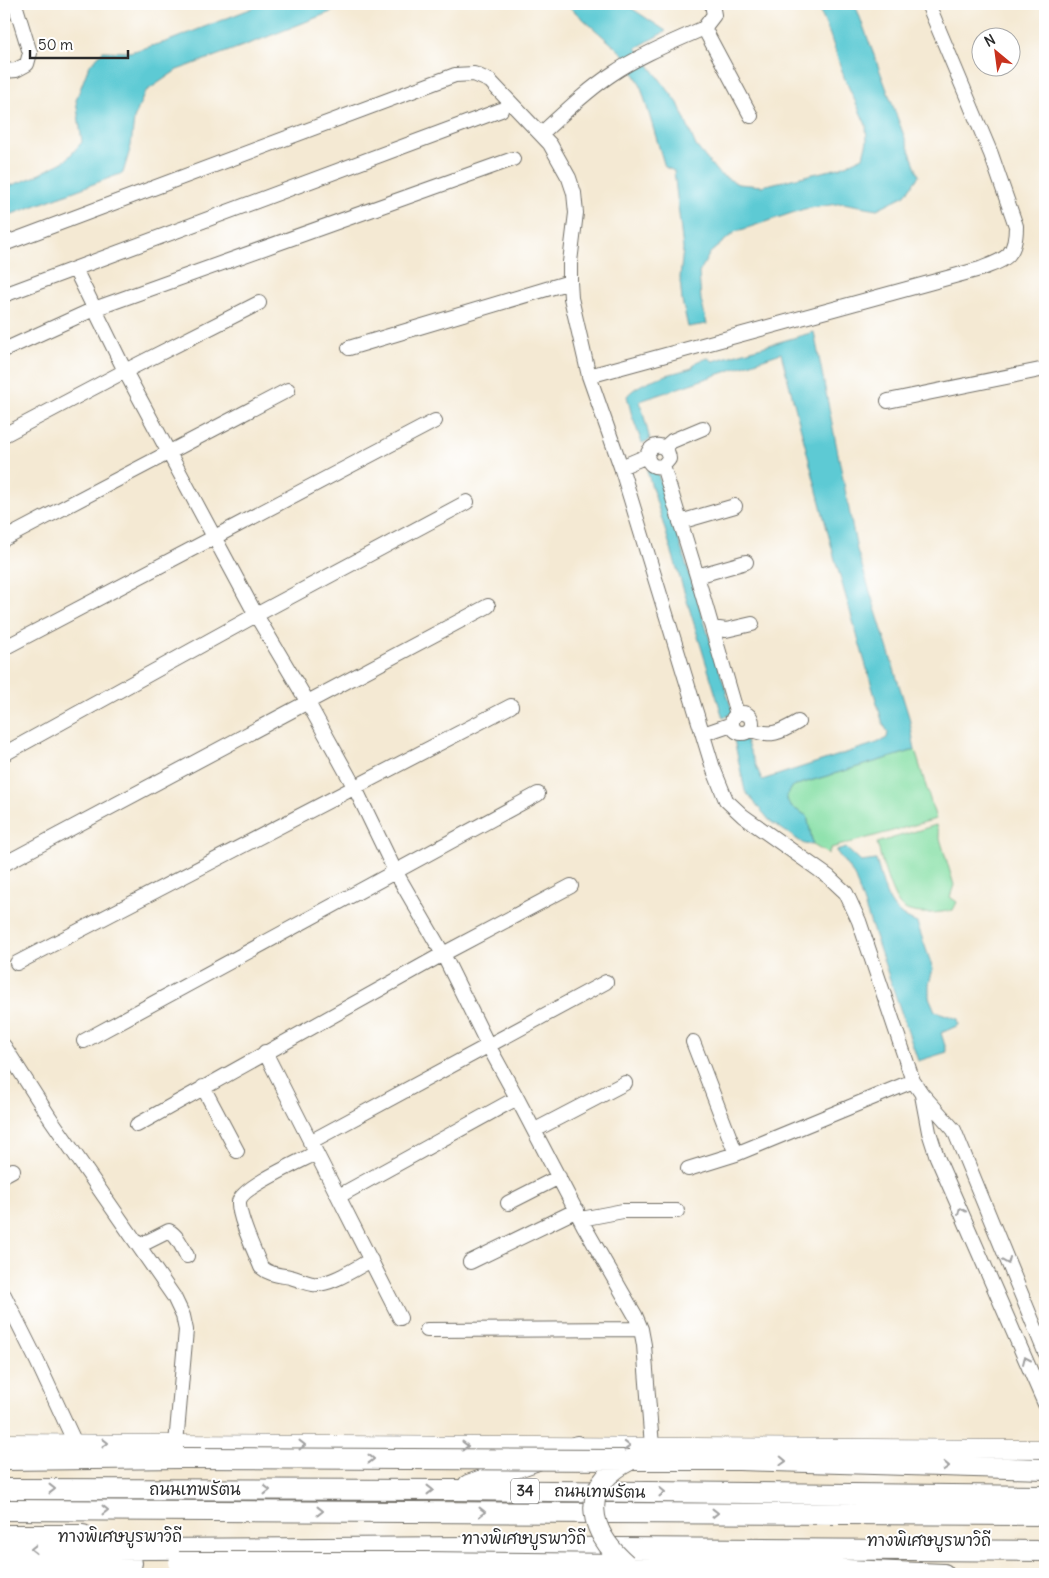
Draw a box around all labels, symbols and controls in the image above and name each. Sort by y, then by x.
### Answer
scale bar [30,28,128,60]
north arrow [972,28,1022,78]
text: N [981,30,998,51]
text: 50 m [38,35,73,54]
one-way arrow [956,1207,967,1216]
one-way arrow [1000,1256,1011,1265]
one-way arrow [1021,1356,1032,1365]
one-way arrow [102,1438,109,1448]
one-way arrow [299,1439,307,1450]
one-way arrow [461,1440,469,1451]
one-way arrow [624,1441,632,1451]
one-way arrow [368,1454,376,1464]
one-way arrow [780,1456,788,1467]
one-way arrow [942,1461,950,1472]
road number: 34 [511,1478,539,1504]
street label: ถนนเทพรัตน [149,1479,241,1499]
street label: ถนนเทพรัตน [554,1480,646,1502]
one-way arrow [49,1484,57,1494]
one-way arrow [264,1485,272,1495]
one-way arrow [426,1485,434,1495]
one-way arrow [659,1487,667,1497]
one-way arrow [102,1505,109,1515]
one-way arrow [316,1506,324,1516]
one-way arrow [479,1507,487,1517]
one-way arrow [712,1508,719,1518]
street label: ทางพิเศษบูรพาวิถี [58,1526,182,1549]
street label: ทางพิเศษบูรพาวิถี [462,1528,586,1551]
street label: ทางพิเศษบูรพาวิถี [867,1530,991,1553]
one-way arrow [30,1544,38,1554]

